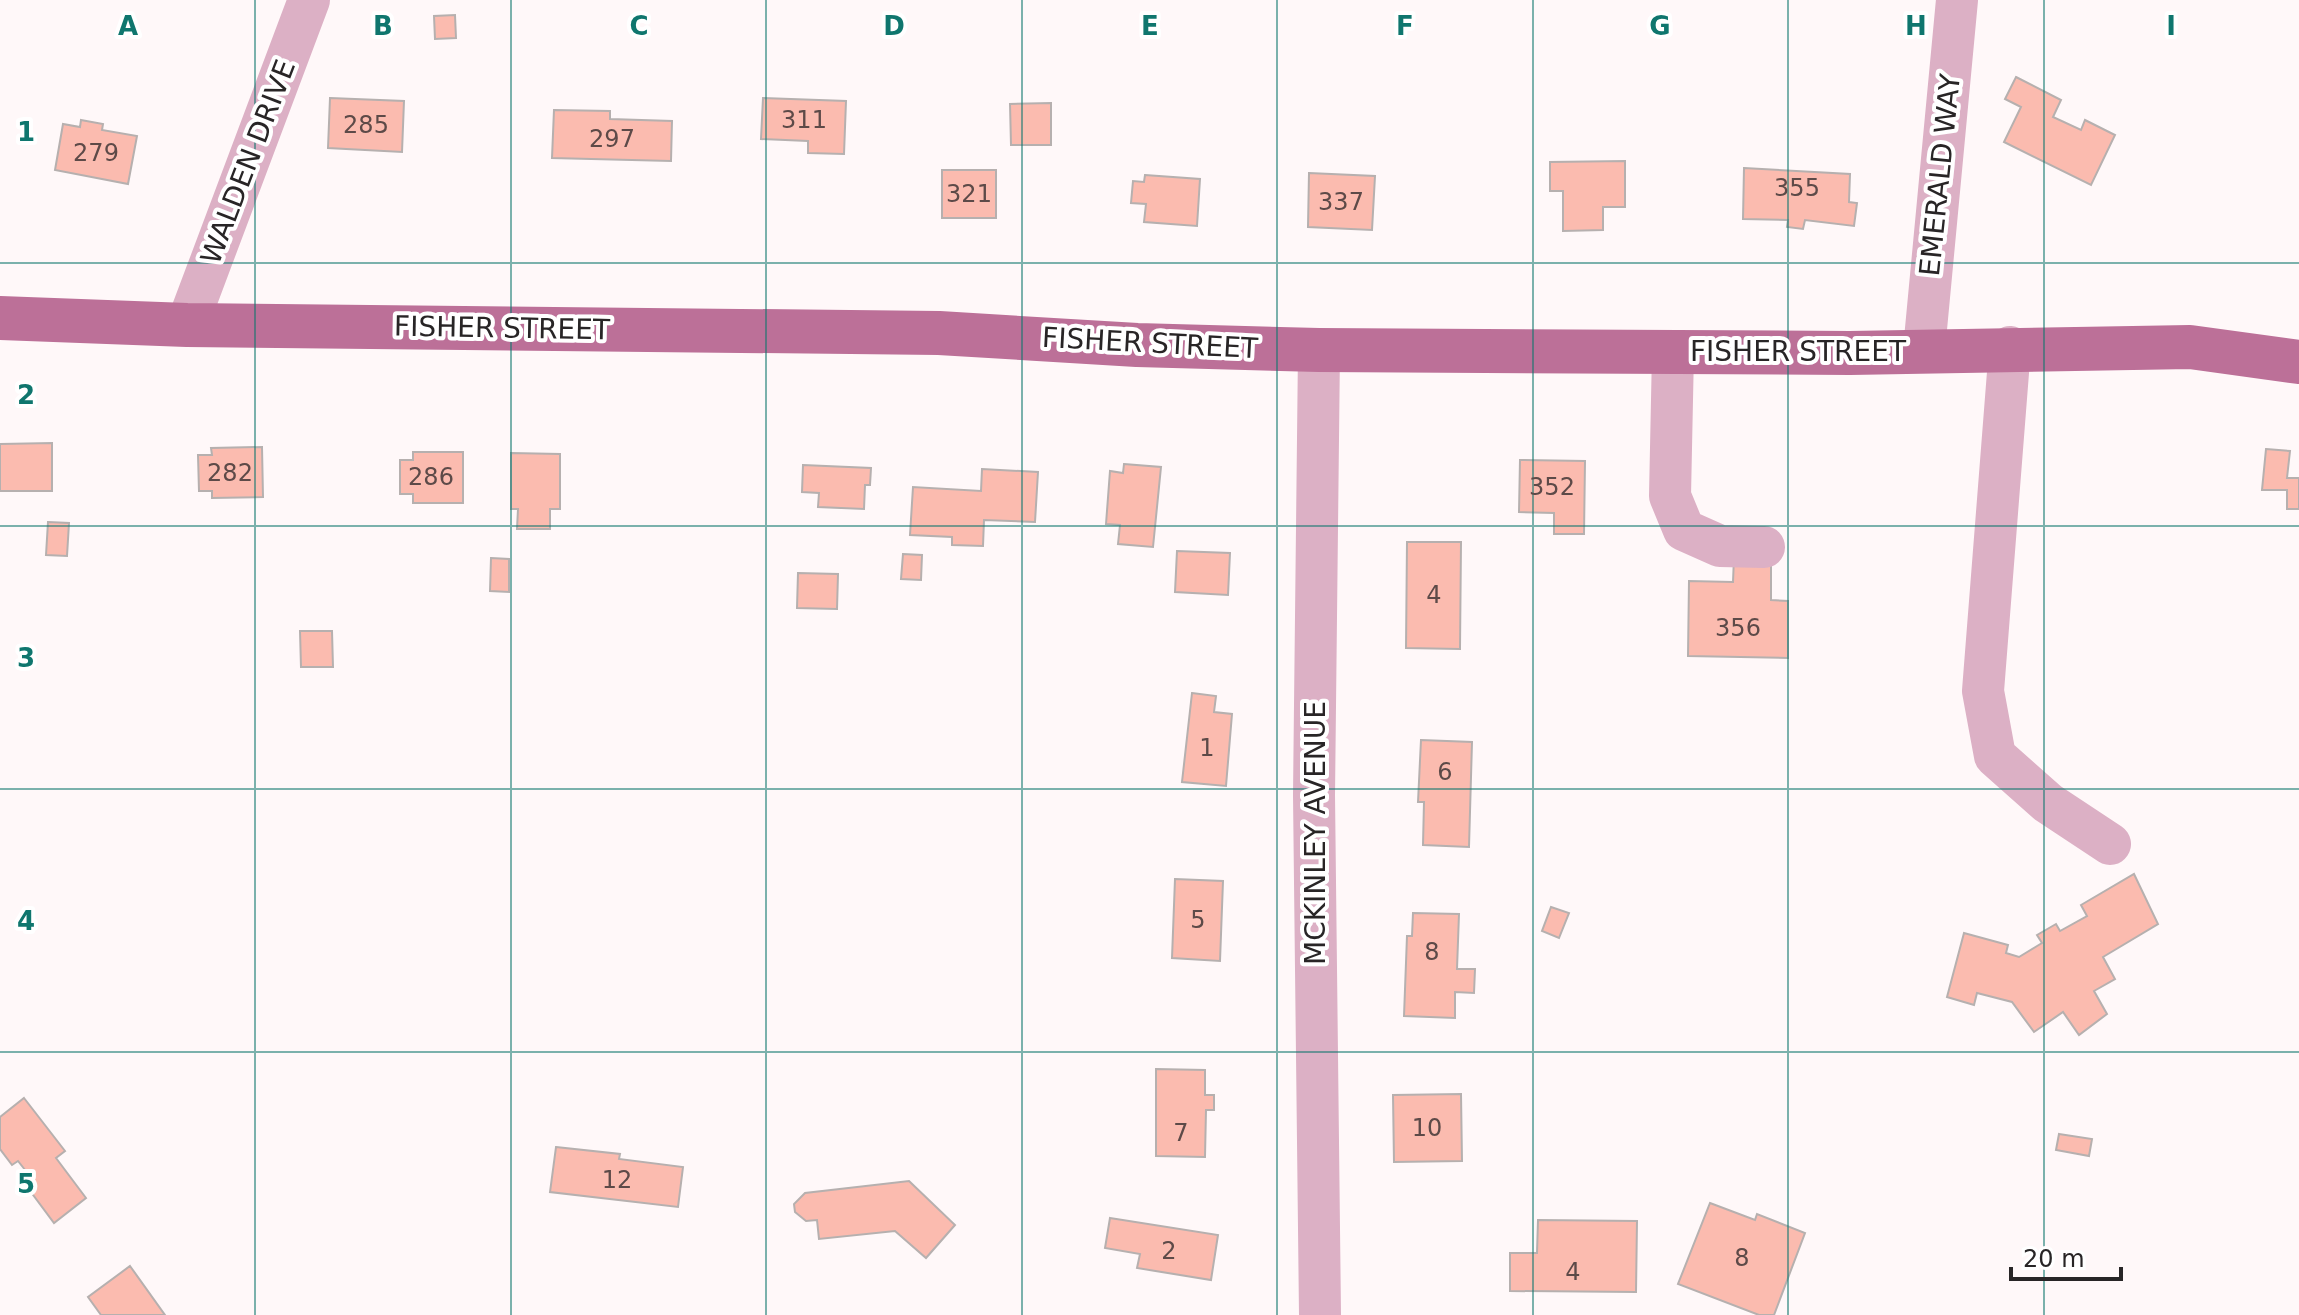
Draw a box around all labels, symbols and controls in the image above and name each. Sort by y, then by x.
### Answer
text: A [118,11,138,41]
text: B [373,11,393,41]
text: C [629,11,649,41]
text: D [883,11,905,41]
text: E [1141,11,1159,41]
text: F [1396,11,1414,41]
text: G [1649,11,1671,41]
text: H [1905,11,1927,41]
text: I [2166,11,2176,41]
street label: WALDEN DRIVE [194,55,302,269]
street label: EMERALD WAY [1913,71,1967,278]
house number: 311 [781,106,827,134]
house number: 285 [343,111,389,139]
text: 1 [17,117,35,147]
house number: 297 [589,125,635,153]
house number: 279 [73,139,119,167]
house number: 355 [1774,174,1820,202]
house number: 321 [946,180,992,208]
house number: 337 [1318,188,1364,216]
street label: FISHER STREET [394,310,611,346]
street label: FISHER STREET [1041,321,1260,365]
street label: FISHER STREET [1690,335,1907,368]
text: 2 [17,380,35,410]
house number: 282 [207,459,253,487]
house number: 286 [408,463,454,491]
house number: 352 [1529,473,1575,501]
house number: 4 [1426,581,1442,609]
house number: 356 [1715,614,1761,642]
text: 3 [17,643,35,673]
street label: MCKINLEY AVENUE [1299,701,1332,965]
house number: 1 [1199,734,1215,762]
house number: 6 [1437,758,1453,786]
text: 4 [17,906,35,936]
house number: 5 [1190,906,1206,934]
house number: 8 [1424,938,1440,966]
house number: 10 [1412,1114,1442,1142]
house number: 7 [1173,1119,1189,1147]
house number: 12 [602,1166,632,1194]
text: 5 [17,1169,35,1199]
scale bar [2011,1231,2121,1281]
house number: 2 [1161,1237,1177,1265]
house number: 8 [1734,1244,1750,1272]
text: 20 m [2023,1245,2085,1273]
house number: 4 [1565,1258,1581,1286]

